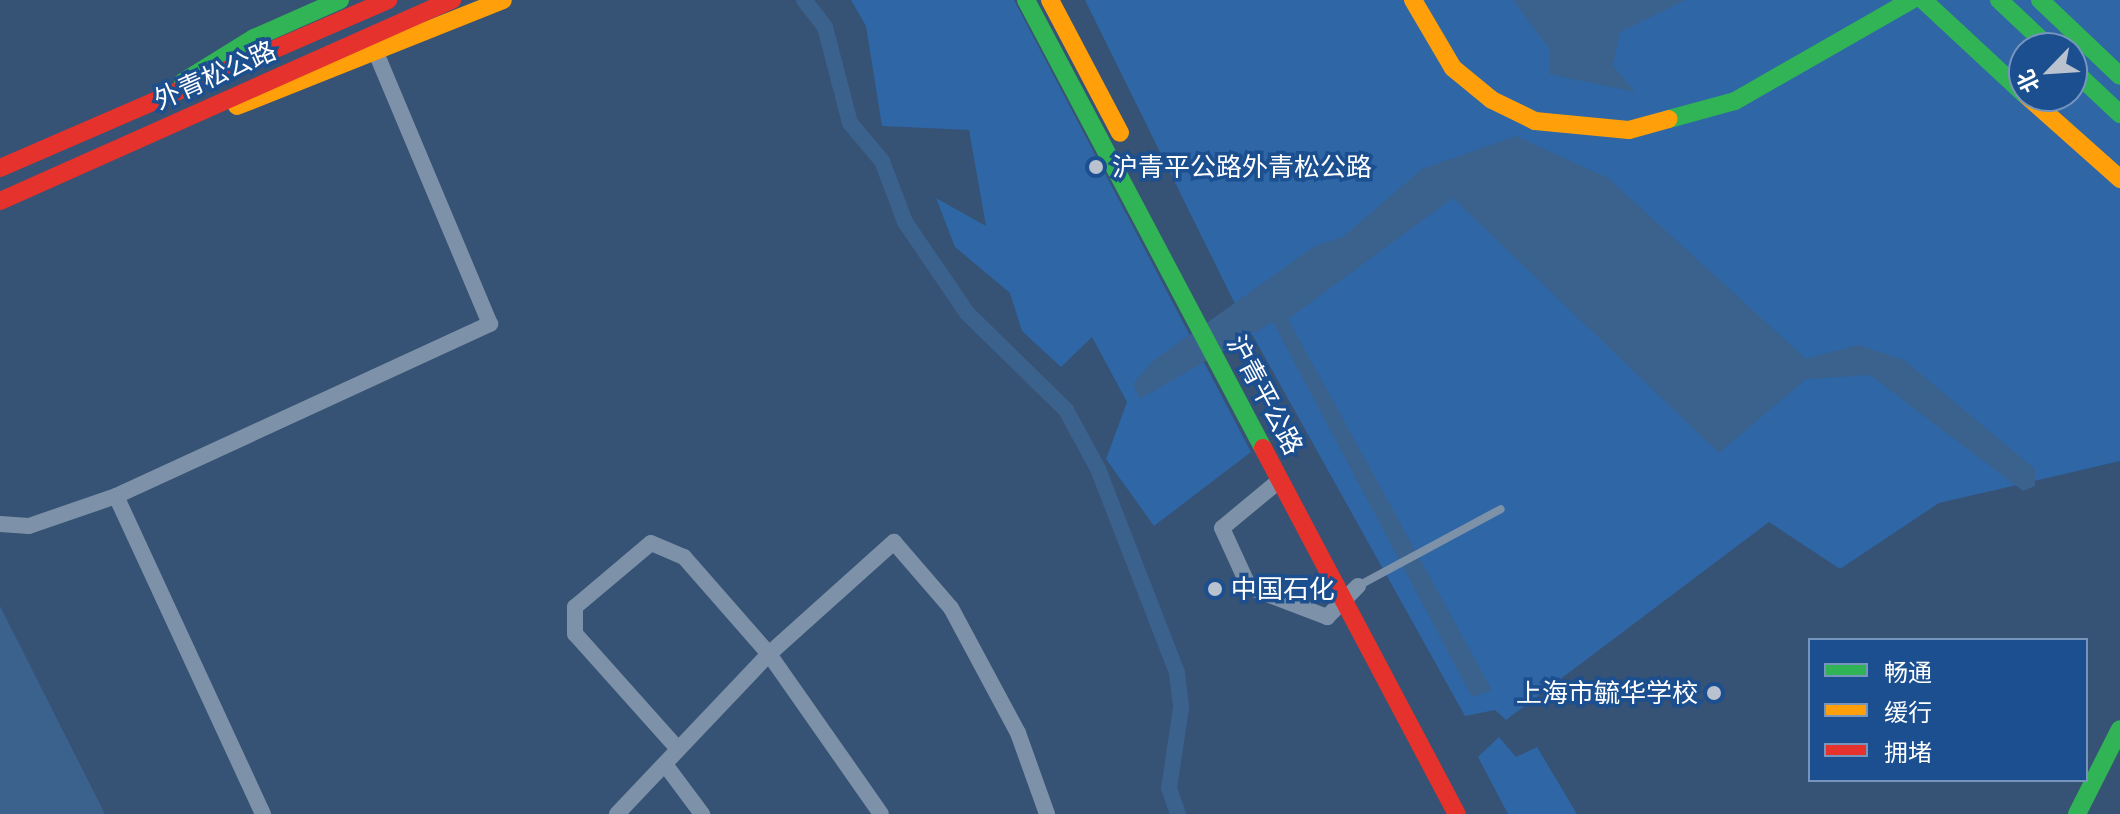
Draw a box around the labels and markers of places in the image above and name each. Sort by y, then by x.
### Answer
place label: 沪青平公路外青松公路 [1112,151,1372,183]
marker: 沪青平公路外青松公路 [1087,158,1105,176]
place label: 中国石化 [1231,573,1335,605]
marker: 中国石化 [1206,580,1224,598]
place label: 上海市毓华学校 [1516,677,1698,709]
marker: 上海市毓华学校 [1705,684,1723,702]

